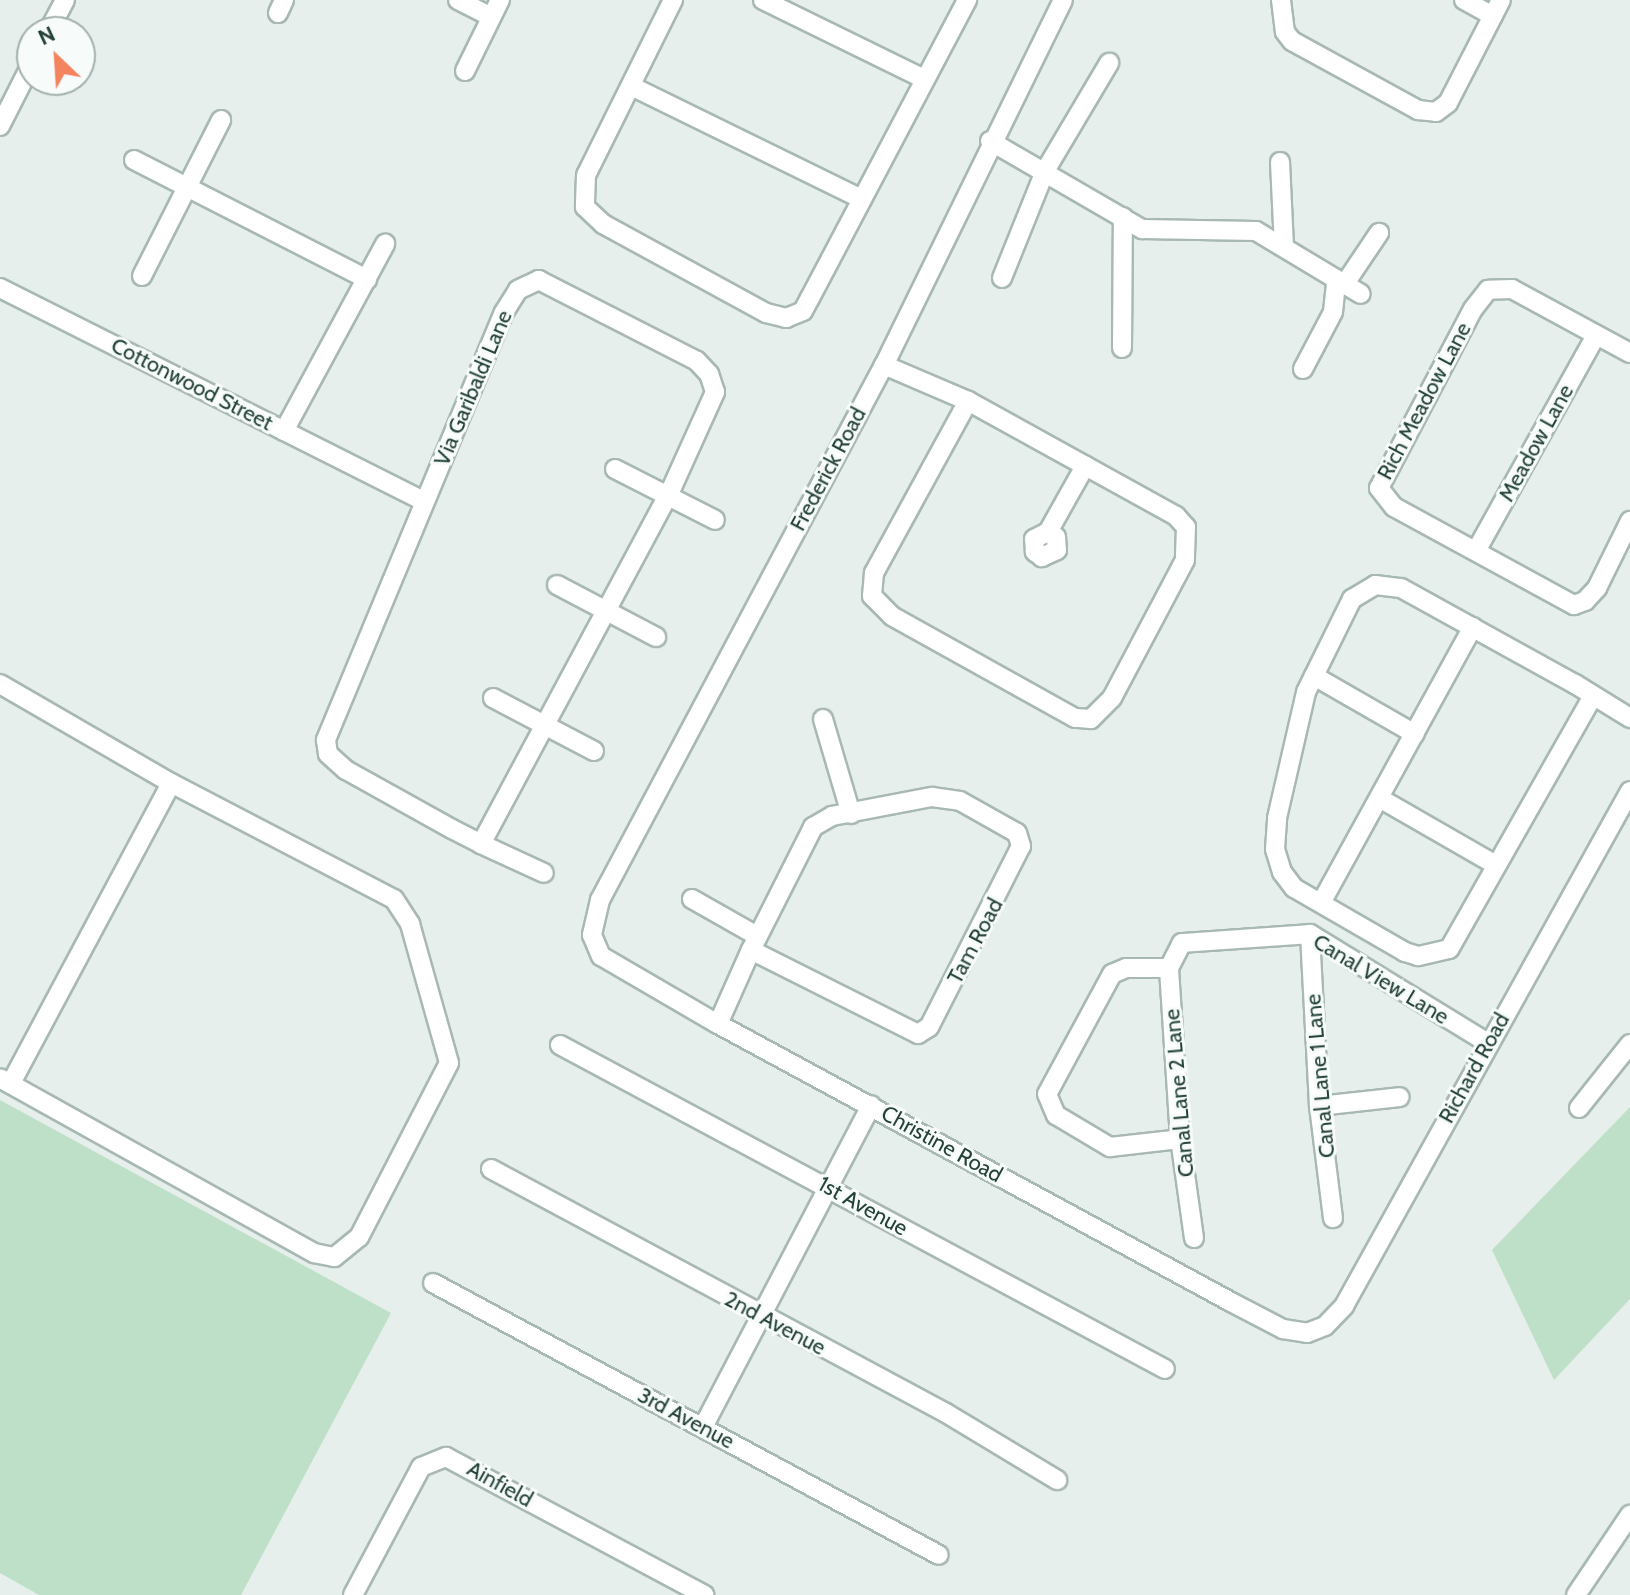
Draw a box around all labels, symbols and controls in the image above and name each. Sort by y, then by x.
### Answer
north arrow [16,16,96,96]
text: N [34,20,59,51]
street label: Via Garibaldi Lane [428,306,518,470]
street label: Rich Meadow Lane [1371,318,1477,484]
street label: Cottonwood Street [107,332,277,436]
street label: Meadow Lane [1493,380,1579,506]
street label: Frederick Road [784,403,872,535]
street label: Tam Road [942,894,1008,988]
street label: Canal View Lane [1308,928,1454,1030]
street label: Canal Lane 1 Lane [1300,993,1340,1159]
street label: Canal Lane 2 Lane [1158,1008,1200,1178]
street label: Richard Road [1433,1008,1515,1128]
street label: Christine Road [877,1100,1007,1188]
street label: 1st Avenue [814,1171,912,1241]
street label: 2nd Avenue [720,1285,830,1361]
street label: 3rd Avenue [633,1382,739,1454]
street label: Ainfield [463,1455,537,1513]

